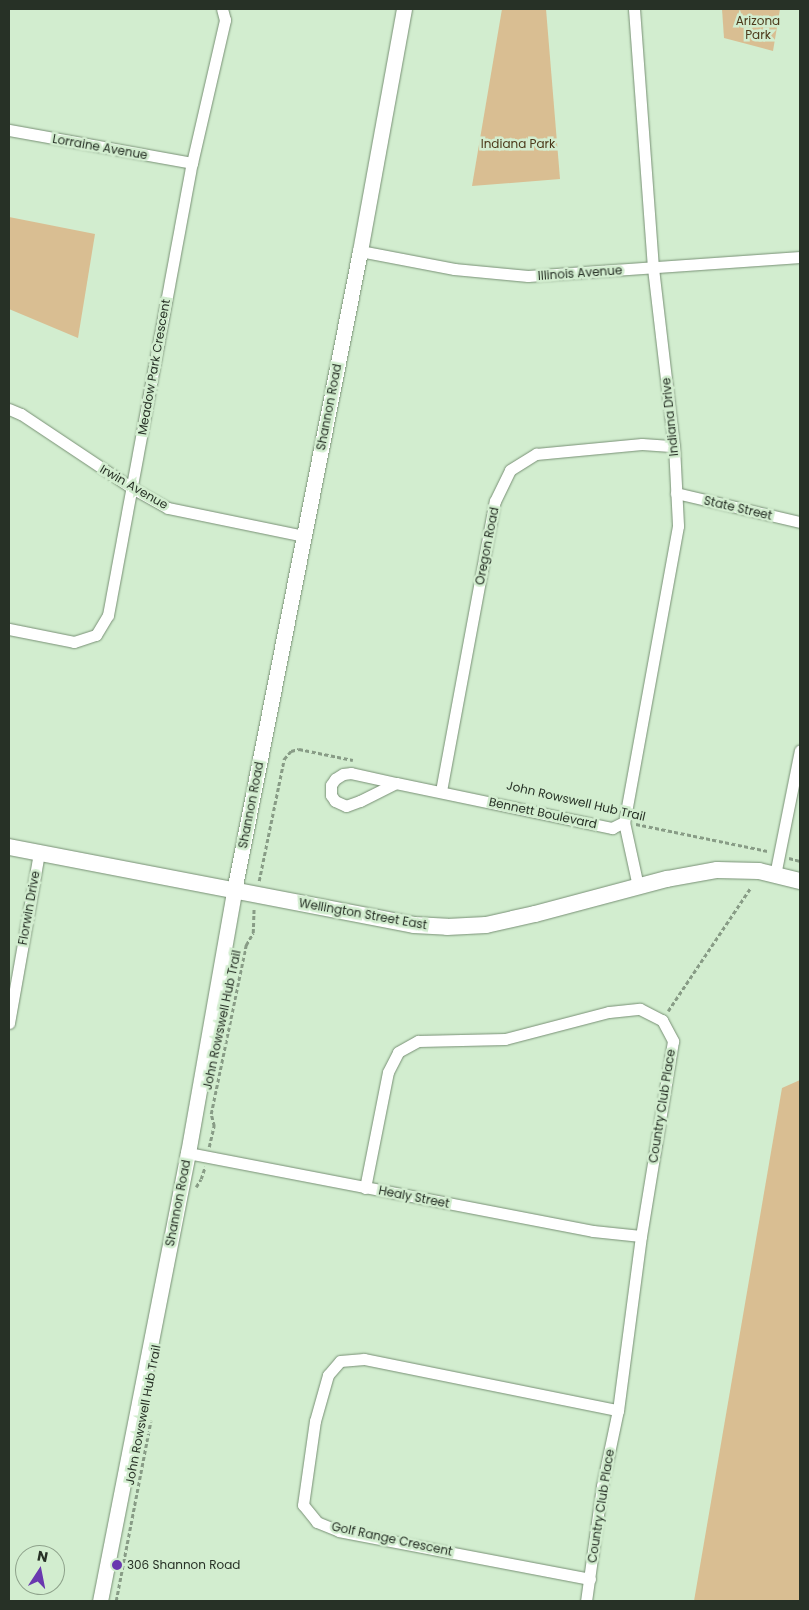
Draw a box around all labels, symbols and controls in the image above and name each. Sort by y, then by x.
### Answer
park label: Arizona Park [736,14,780,42]
street label: Lorraine Avenue [51,132,149,162]
park label: Indiana Park [481,137,555,151]
street label: Illinois Avenue [537,263,623,283]
street label: Meadow Park Crescent [135,298,173,436]
street label: Shannon Road [314,362,344,452]
street label: Indiana Drive [659,377,681,457]
street label: Irwin Avenue [97,462,171,512]
street label: State Street [702,493,774,523]
street label: Oregon Road [472,506,502,586]
street label: Shannon Road [236,760,266,850]
street label: John Rowswell Hub Trail [505,778,647,824]
street label: Bennett Boulevard [488,795,598,831]
street label: Florwin Drive [15,870,43,946]
street label: Wellington Street East [298,896,428,932]
street label: John Rowswell Hub Trail [200,949,244,1091]
street label: Country Club Place [646,1048,678,1164]
street label: Shannon Road [163,1158,193,1248]
street label: Healy Street [377,1183,451,1211]
street label: John Rowswell Hub Trail [122,1344,164,1486]
street label: Country Club Place [585,1448,617,1564]
street label: Golf Range Crescent [330,1519,454,1559]
north arrow [15,1545,65,1595]
text: N [36,1545,50,1567]
place label: 306 Shannon Road [127,1558,240,1572]
marker: 306 Shannon Road [111,1559,123,1571]

